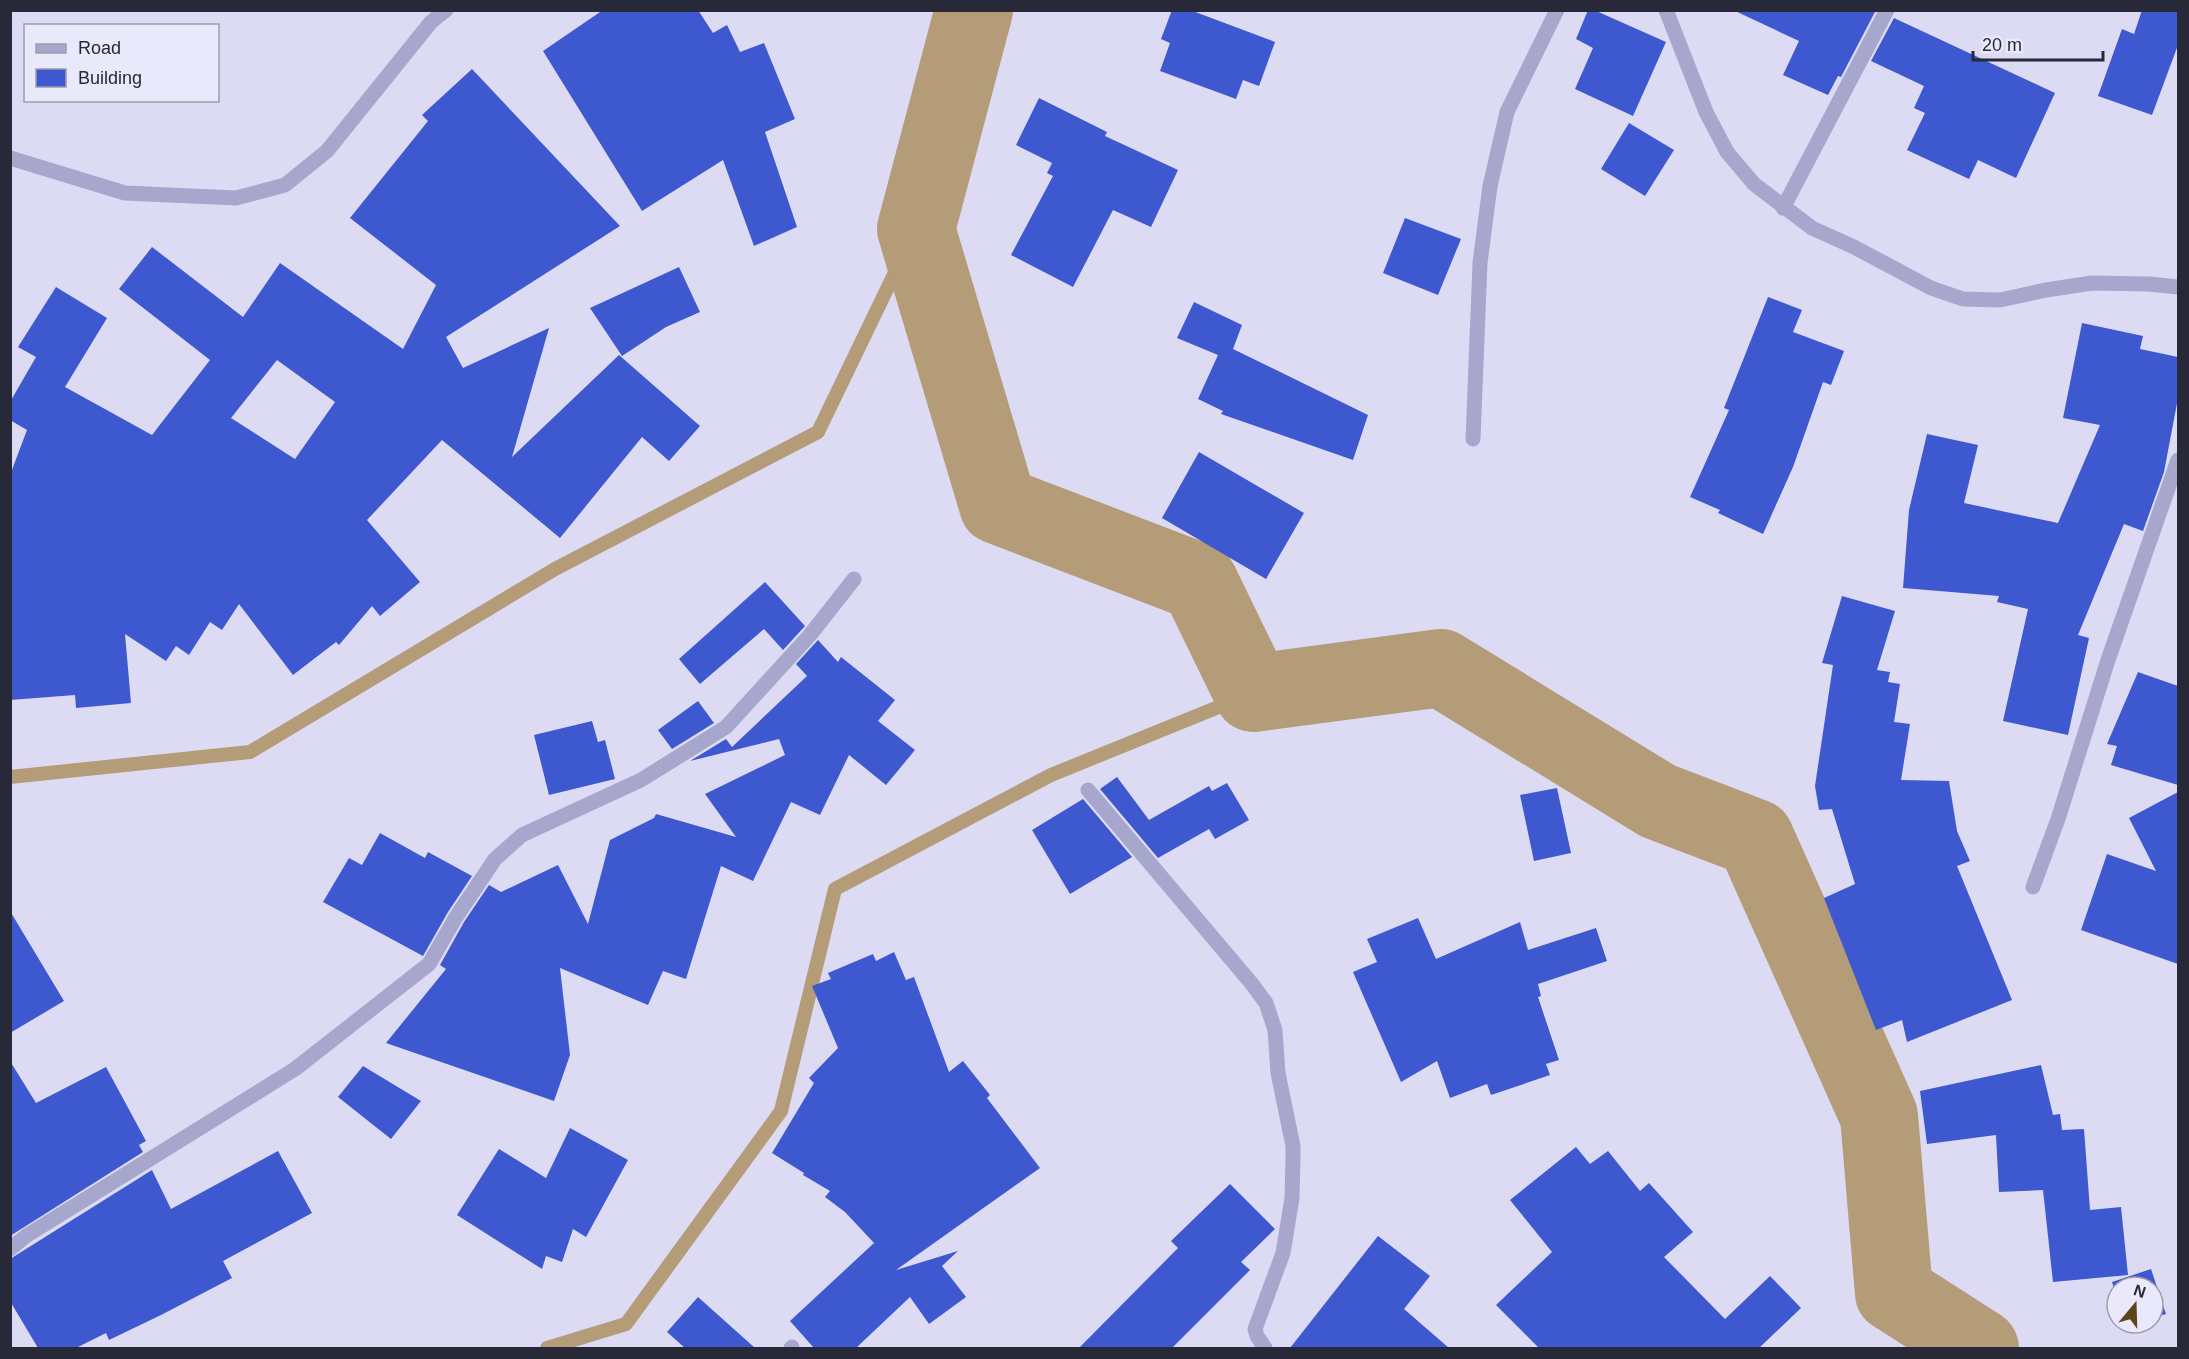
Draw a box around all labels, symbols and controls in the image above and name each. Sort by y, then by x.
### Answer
legend [24,24,219,102]
scale bar [1973,24,2104,62]
text: 20 m [1982,35,2022,55]
text: Road [78,38,121,58]
text: Building [78,68,142,88]
north arrow [2105,1275,2165,1335]
text: N [2131,1281,2148,1301]

